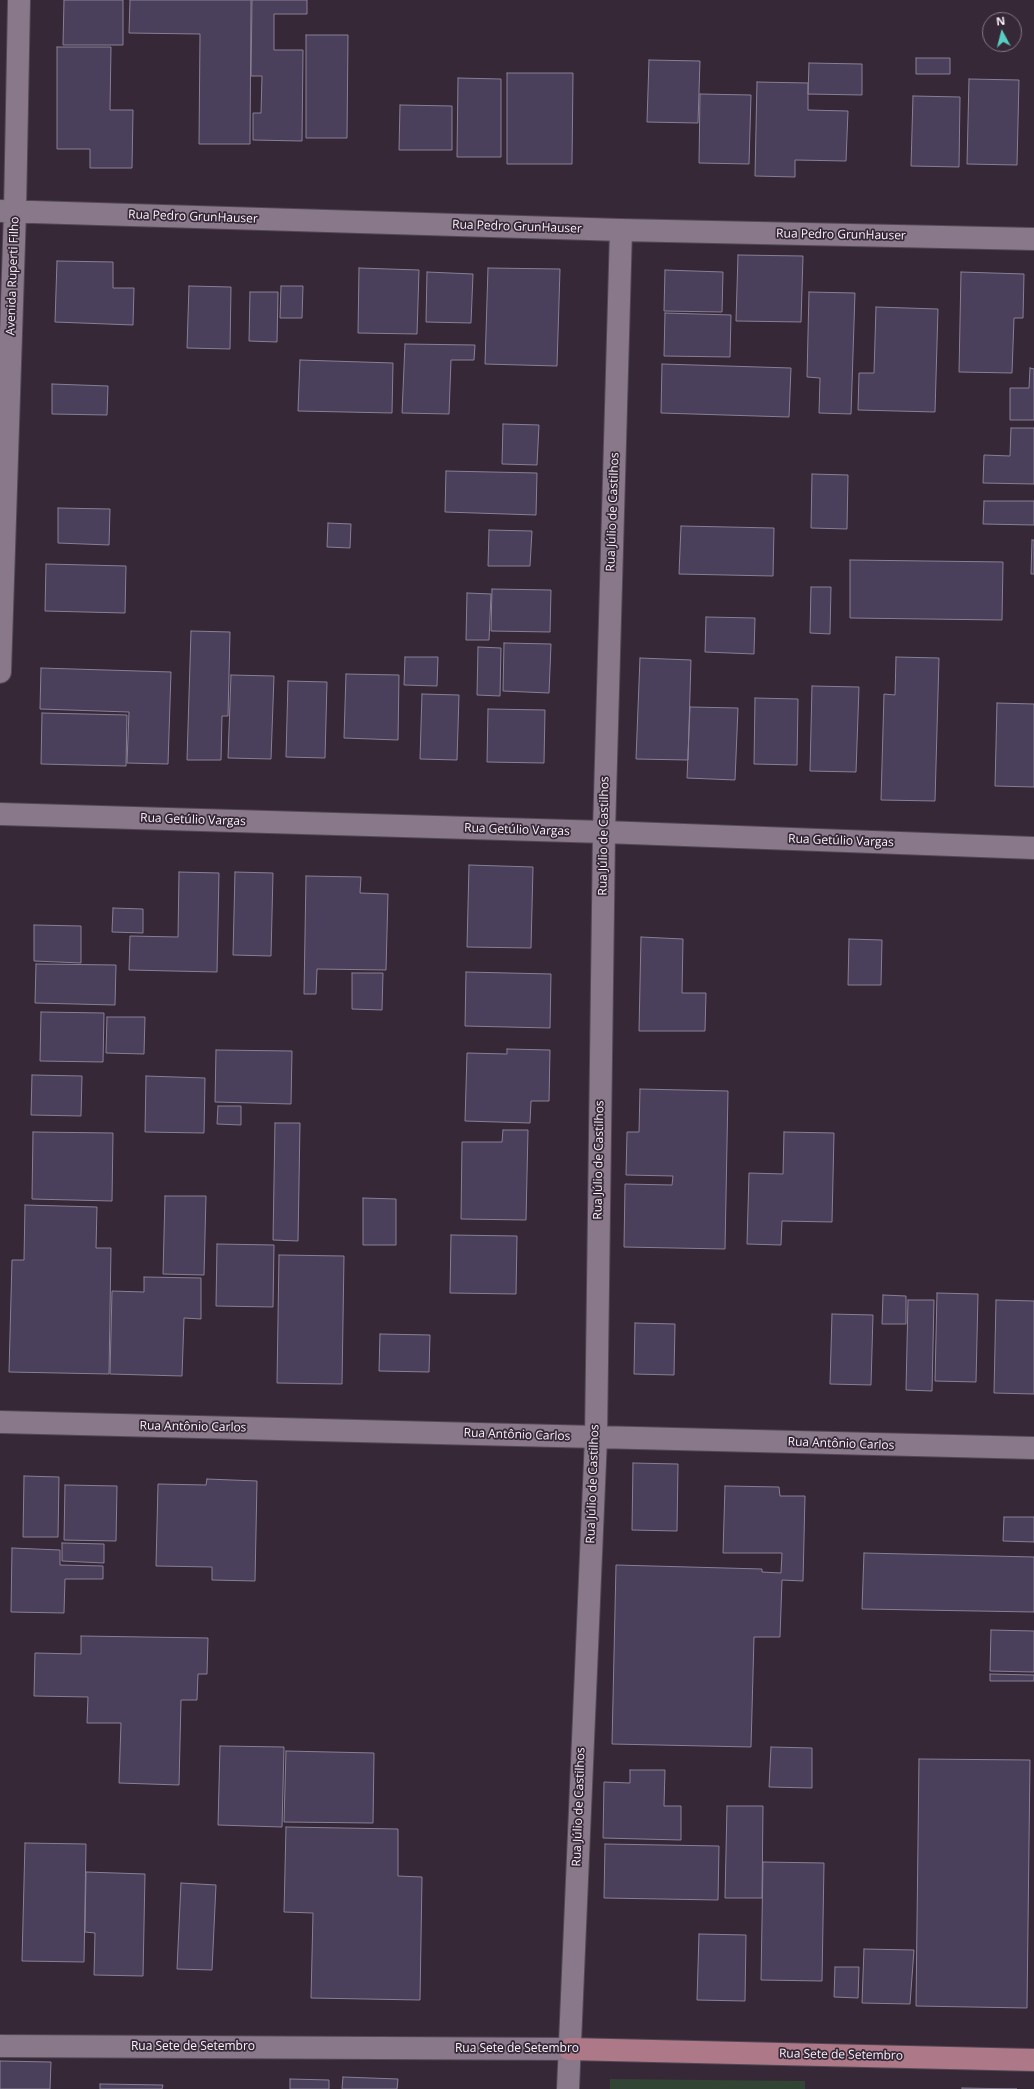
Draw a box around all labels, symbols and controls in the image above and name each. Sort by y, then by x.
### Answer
north arrow [982,12,1022,52]
text: N [995,13,1006,29]
street label: Rua Pedro GrunHauser [128,208,258,226]
street label: Avenida Ruperti Filho [4,216,22,336]
street label: Rua Pedro GrunHauser [452,218,582,236]
street label: Rua Pedro GrunHauser [776,227,906,243]
street label: Rua Júlio de Castilhos [604,452,622,572]
street label: Rua Júlio de Castilhos [596,776,612,896]
street label: Rua Getúlio Vargas [140,811,246,829]
street label: Rua Getúlio Vargas [464,821,570,839]
street label: Rua Getúlio Vargas [788,832,894,850]
street label: Rua Júlio de Castilhos [591,1100,607,1220]
street label: Rua Antônio Carlos [139,1419,247,1435]
street label: Rua Júlio de Castilhos [584,1424,602,1544]
street label: Rua Antônio Carlos [463,1426,571,1444]
street label: Rua Antônio Carlos [787,1435,895,1453]
street label: Rua Júlio de Castilhos [570,1747,588,1867]
street label: Rua Sete de Setembro [131,2040,255,2054]
street label: Rua Sete de Setembro [455,2042,579,2056]
street label: Rua Sete de Setembro [779,2047,903,2063]

